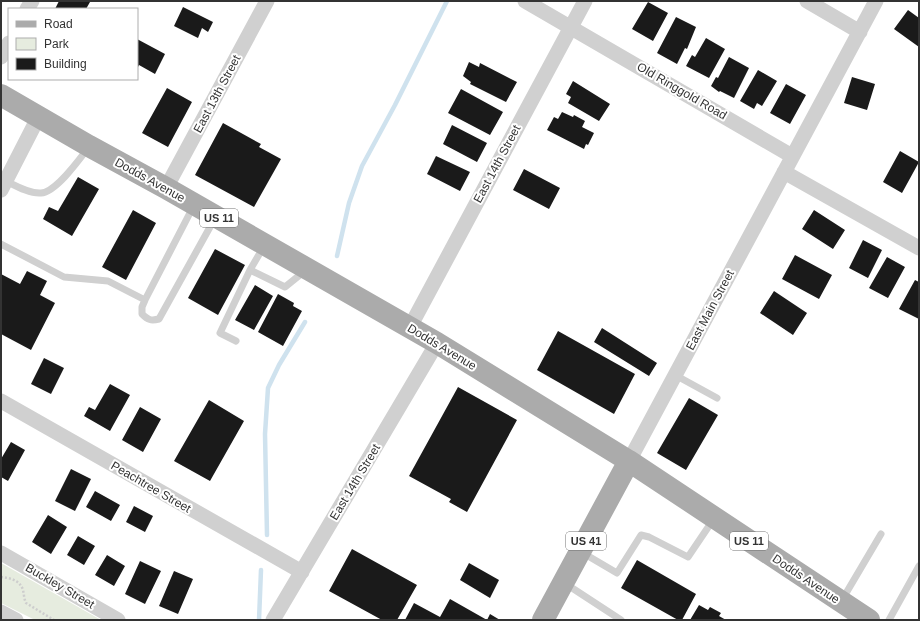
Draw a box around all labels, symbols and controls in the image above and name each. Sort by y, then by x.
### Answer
legend [8,8,138,80]
text: Road [44,17,73,31]
text: Park [44,37,70,51]
street label: East 13th Street [191,52,244,135]
text: Building [44,57,87,71]
street label: Old Ringgold Road [635,60,729,122]
street label: East 14th Street [471,122,524,205]
street label: Dodds Avenue [113,155,188,205]
road number: US 11 [200,209,238,227]
street label: East Main Street [683,267,737,352]
street label: Dodds Avenue [405,321,479,373]
street label: East 14th Street [327,441,383,522]
street label: Peachtree Street [109,458,194,516]
road number: US 41 [566,532,606,550]
road number: US 11 [730,532,768,550]
street label: Dodds Avenue [770,551,842,607]
street label: Buckley Street [23,561,98,612]

